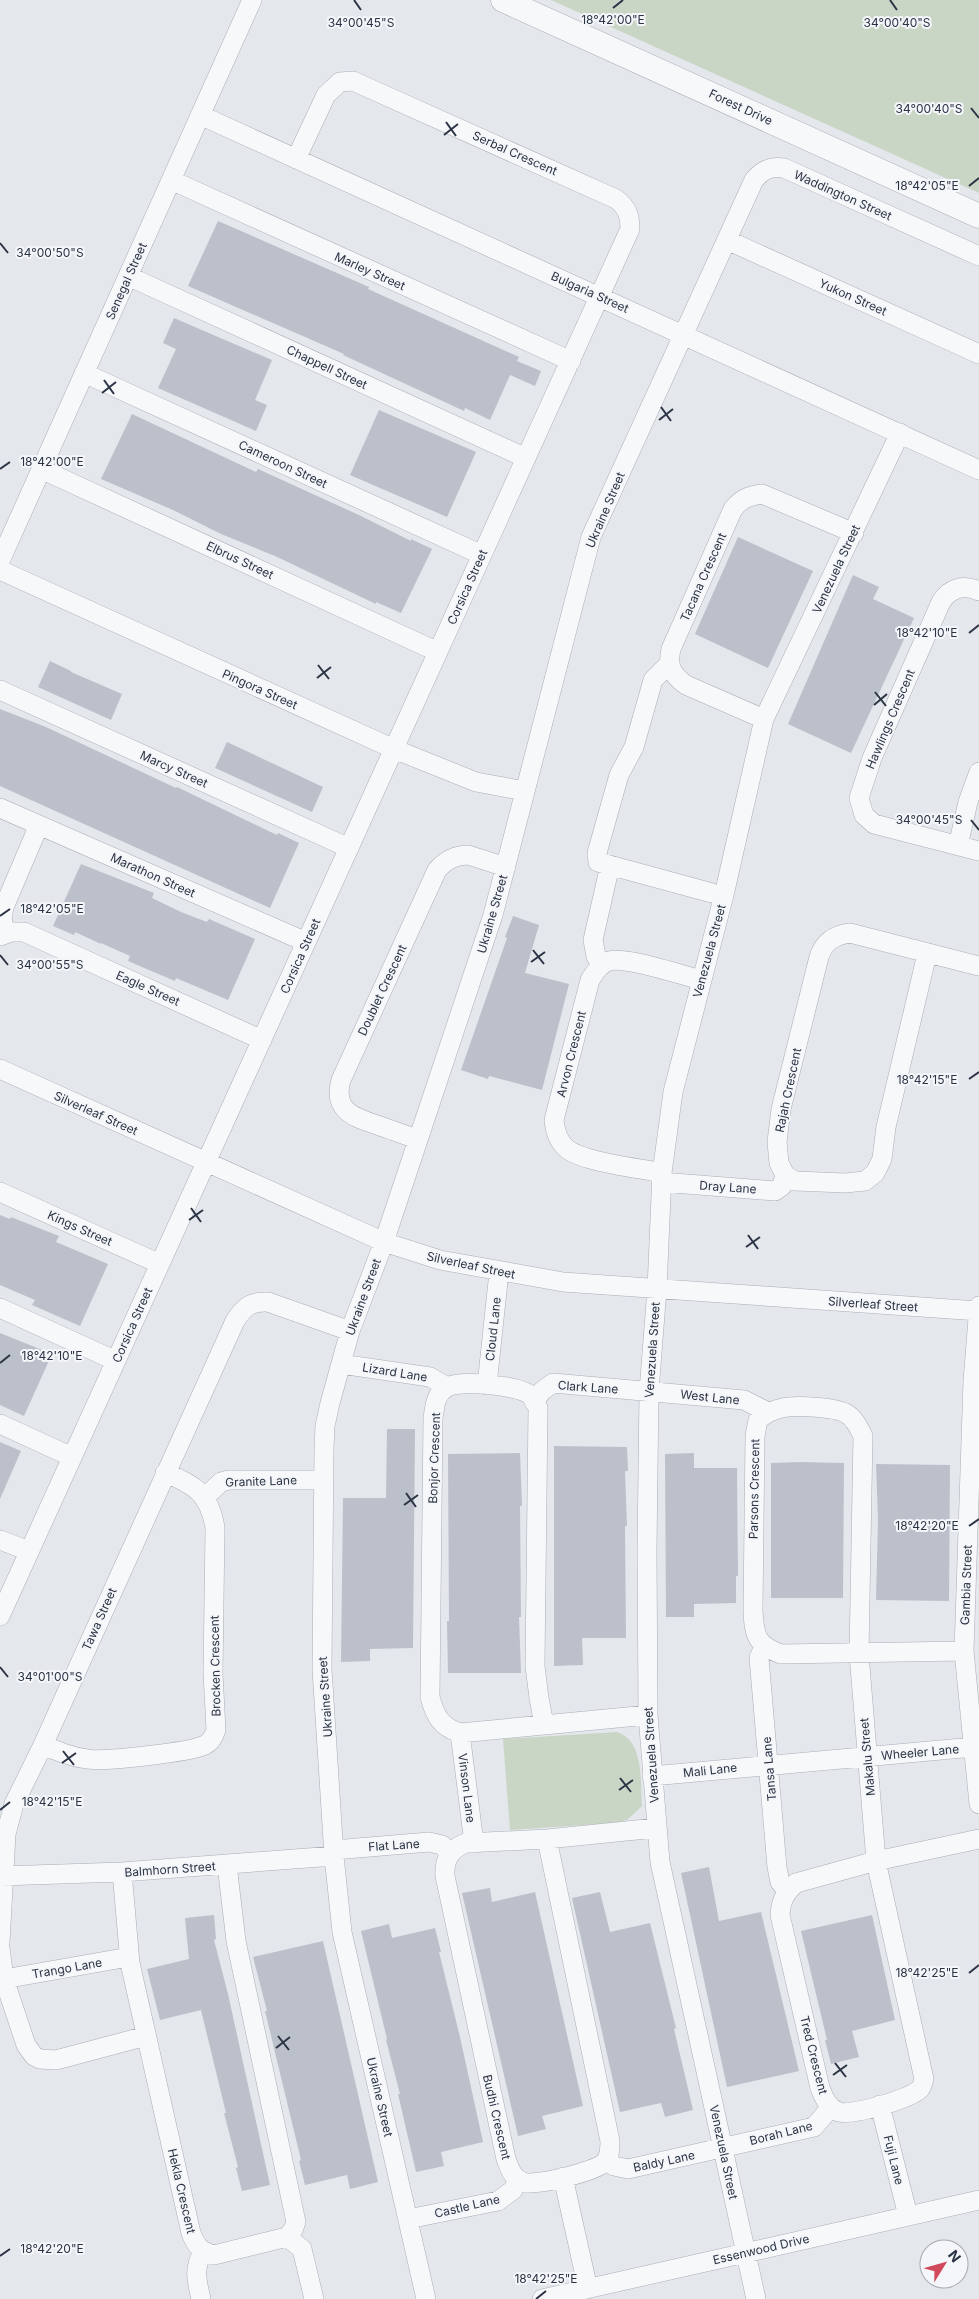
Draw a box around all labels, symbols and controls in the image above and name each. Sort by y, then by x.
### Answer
text: 18°42'00"E [581,12,645,27]
text: 34°00'45"S [328,15,395,30]
text: 34°00'40"S [864,15,931,30]
street label: Forest Drive [707,86,775,128]
text: 34°00'40"S [896,101,963,116]
street label: Serbal Crescent [470,128,560,178]
street label: Waddington Street [792,167,894,223]
text: 18°42'05"E [895,178,959,193]
street label: Senegal Street [102,240,150,322]
text: 34°00'50"S [16,245,84,260]
street label: Marley Street [332,249,408,293]
street label: Bulgaria Street [549,268,631,316]
street label: Yukon Street [817,275,889,319]
street label: Chappell Street [284,342,370,392]
street label: Cameroon Street [236,437,330,491]
text: 18°42'00"E [20,454,84,469]
street label: Ukraine Street [582,470,628,550]
street label: Venezuela Street [809,522,863,616]
street label: Tacana Crescent [677,530,729,624]
street label: Elbrus Street [204,538,276,582]
street label: Corsica Street [444,547,490,627]
text: 18°42'10"E [897,625,957,640]
street label: Pingora Street [220,666,300,712]
street label: Hawlings Crescent [862,667,918,771]
street label: Marcy Street [138,747,210,791]
text: 34°00'45"S [896,812,963,827]
street label: Marathon Street [108,850,198,900]
street label: Ukraine Street [474,873,510,955]
text: 18°42'05"E [20,901,84,916]
street label: Venezuela Street [689,903,729,999]
street label: Corsica Street [277,916,323,996]
street label: Doublet Crescent [354,942,410,1038]
text: 34°00'55"S [16,957,84,972]
street label: Eagle Street [114,967,182,1009]
street label: Arvon Crescent [553,1009,589,1099]
street label: Rajah Crescent [772,1046,804,1134]
text: 18°42'15"E [897,1072,957,1087]
street label: Silverleaf Street [52,1088,140,1138]
street label: Dray Lane [699,1178,757,1196]
street label: Kings Street [45,1207,115,1249]
street label: Silverleaf Street [425,1248,517,1282]
street label: Ukraine Street [342,1256,384,1338]
street label: Corsica Street [109,1285,155,1365]
street label: Silverleaf Street [827,1293,919,1315]
street label: Cloud Lane [482,1296,504,1362]
street label: Venezuela Street [641,1301,663,1398]
text: 18°42'10"E [22,1348,82,1363]
street label: Lizard Lane [361,1359,429,1385]
street label: Clark Lane [557,1377,619,1397]
street label: West Lane [680,1386,740,1408]
street label: Bonjor Crescent [425,1412,443,1504]
street label: Parsons Crescent [746,1439,762,1539]
street label: Granite Lane [225,1472,297,1490]
text: 18°42'20"E [895,1518,959,1533]
street label: Gambia Street [957,1544,975,1625]
street label: Tawa Street [78,1585,120,1653]
street label: Brocken Crescent [207,1615,223,1717]
street label: Ukraine Street [315,1656,335,1738]
text: 34°01'00"S [18,1669,83,1684]
street label: Venezuela Street [640,1706,662,1803]
street label: Makalu Street [856,1717,878,1797]
street label: Tansa Lane [759,1736,779,1802]
street label: Wheeler Lane [880,1741,960,1763]
street label: Vinson Lane [455,1752,479,1824]
street label: Mali Lane [682,1760,738,1780]
text: 18°42'15"E [22,1794,82,1809]
street label: Flat Lane [368,1836,420,1854]
street label: Balmhorn Street [124,1858,216,1880]
street label: Trango Lane [31,1954,103,1982]
text: 18°42'25"E [895,1965,959,1980]
street label: Tred Crescent [797,2014,831,2096]
street label: Ukraine Street [364,2056,396,2138]
street label: Budhi Crescent [480,2073,514,2161]
street label: Venezuela Street [707,2103,741,2201]
street label: Borah Lane [748,2118,814,2148]
street label: Fuji Lane [881,2134,907,2186]
street label: Hekla Crescent [165,2147,199,2235]
street label: Baldy Lane [632,2147,696,2175]
street label: Castle Lane [433,2191,501,2221]
street label: Essenwood Drive [711,2231,811,2267]
north arrow [919,2239,969,2289]
text: 18°42'20"E [20,2241,84,2256]
text: N [945,2246,965,2265]
text: 18°42'25"E [514,2271,578,2286]

